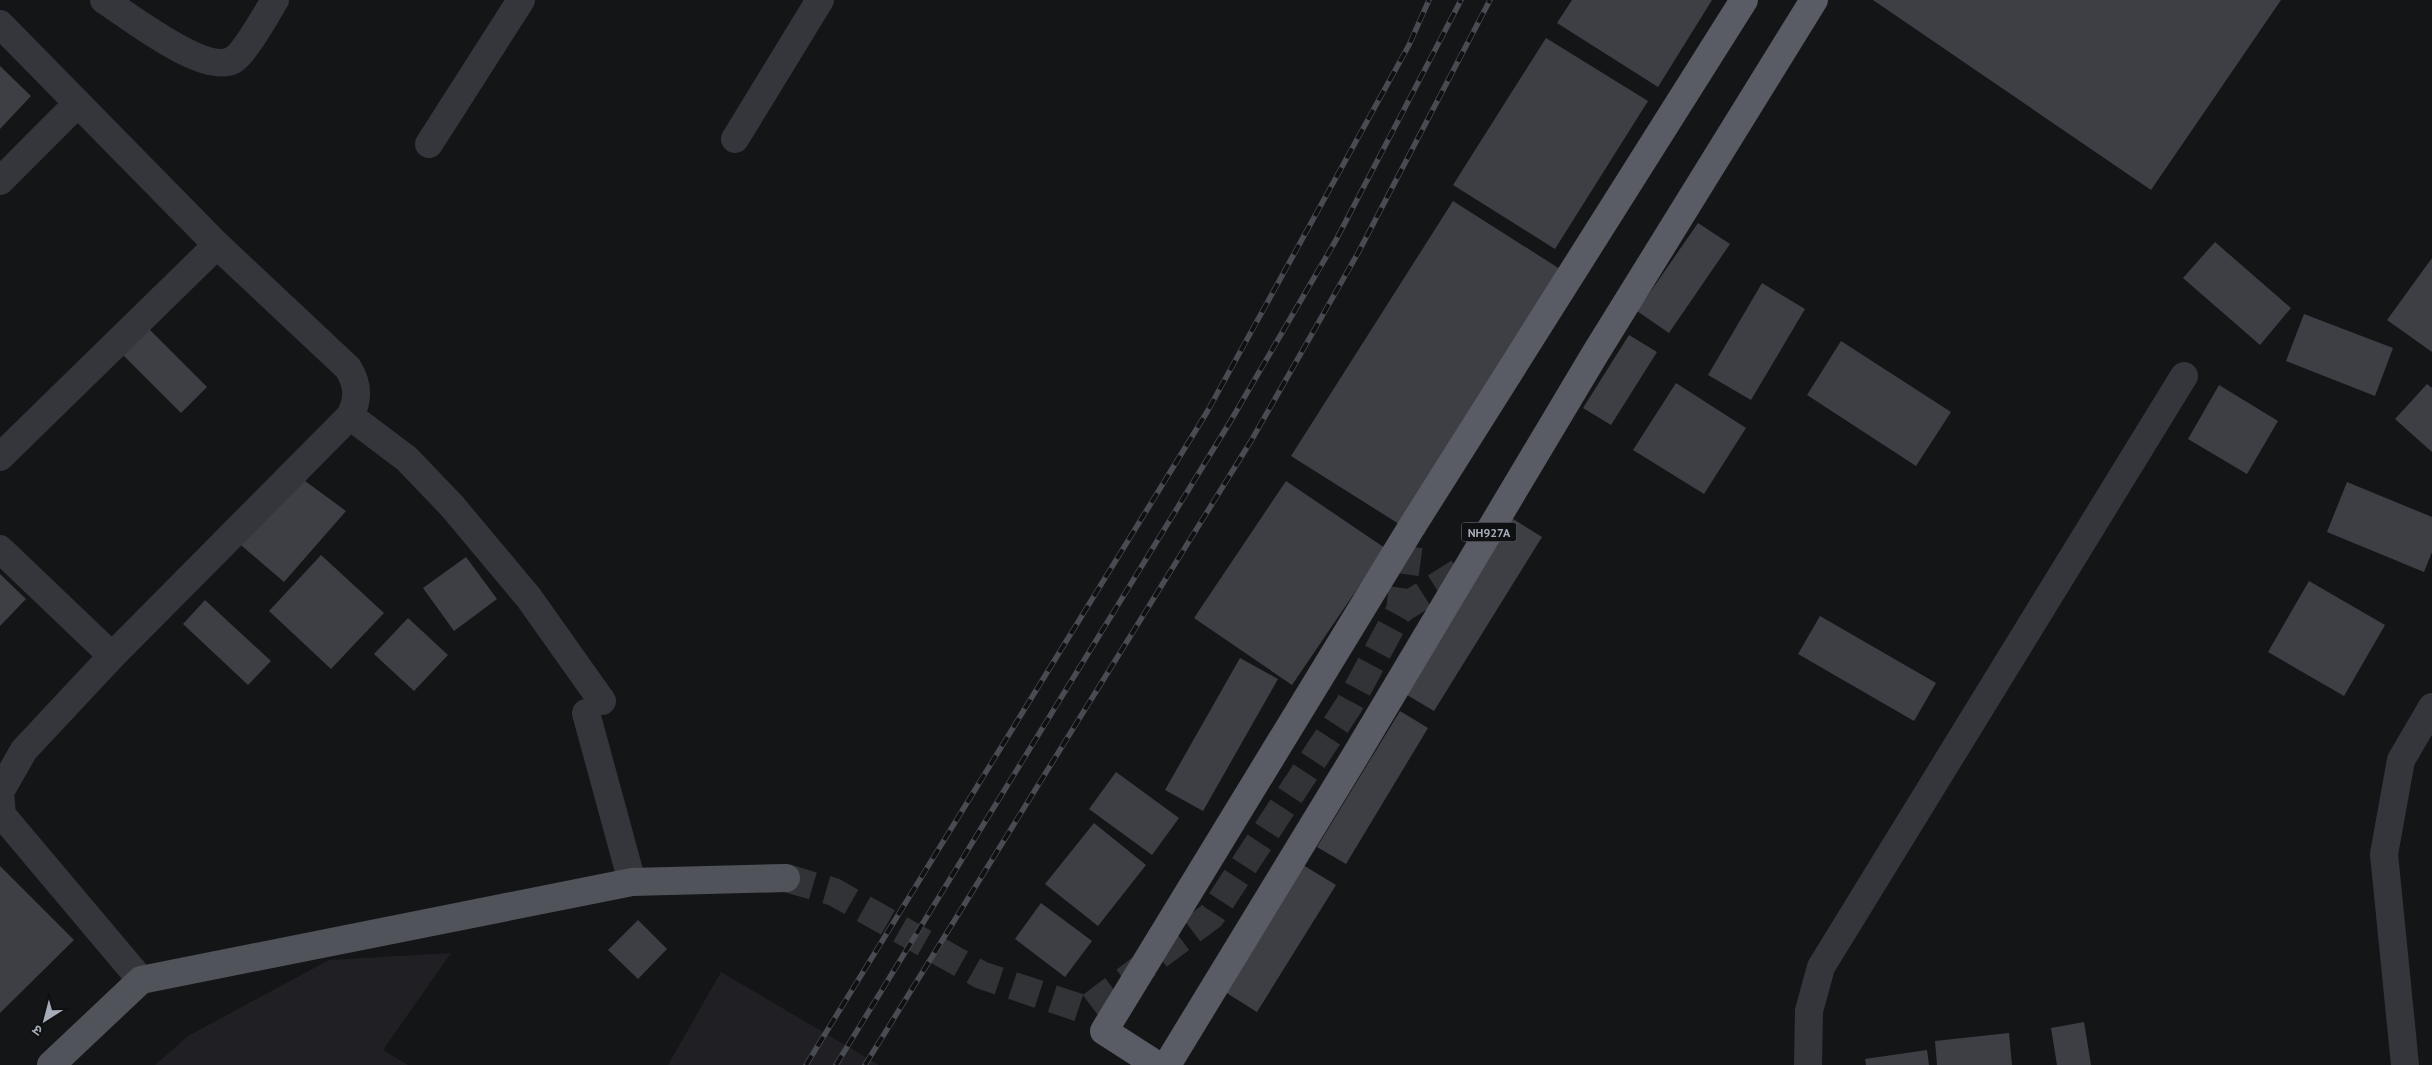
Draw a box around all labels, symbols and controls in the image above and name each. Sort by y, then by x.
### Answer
road number: NH927A [1462,522,1516,542]
north arrow [20,995,70,1045]
text: उ [28,1020,46,1040]

